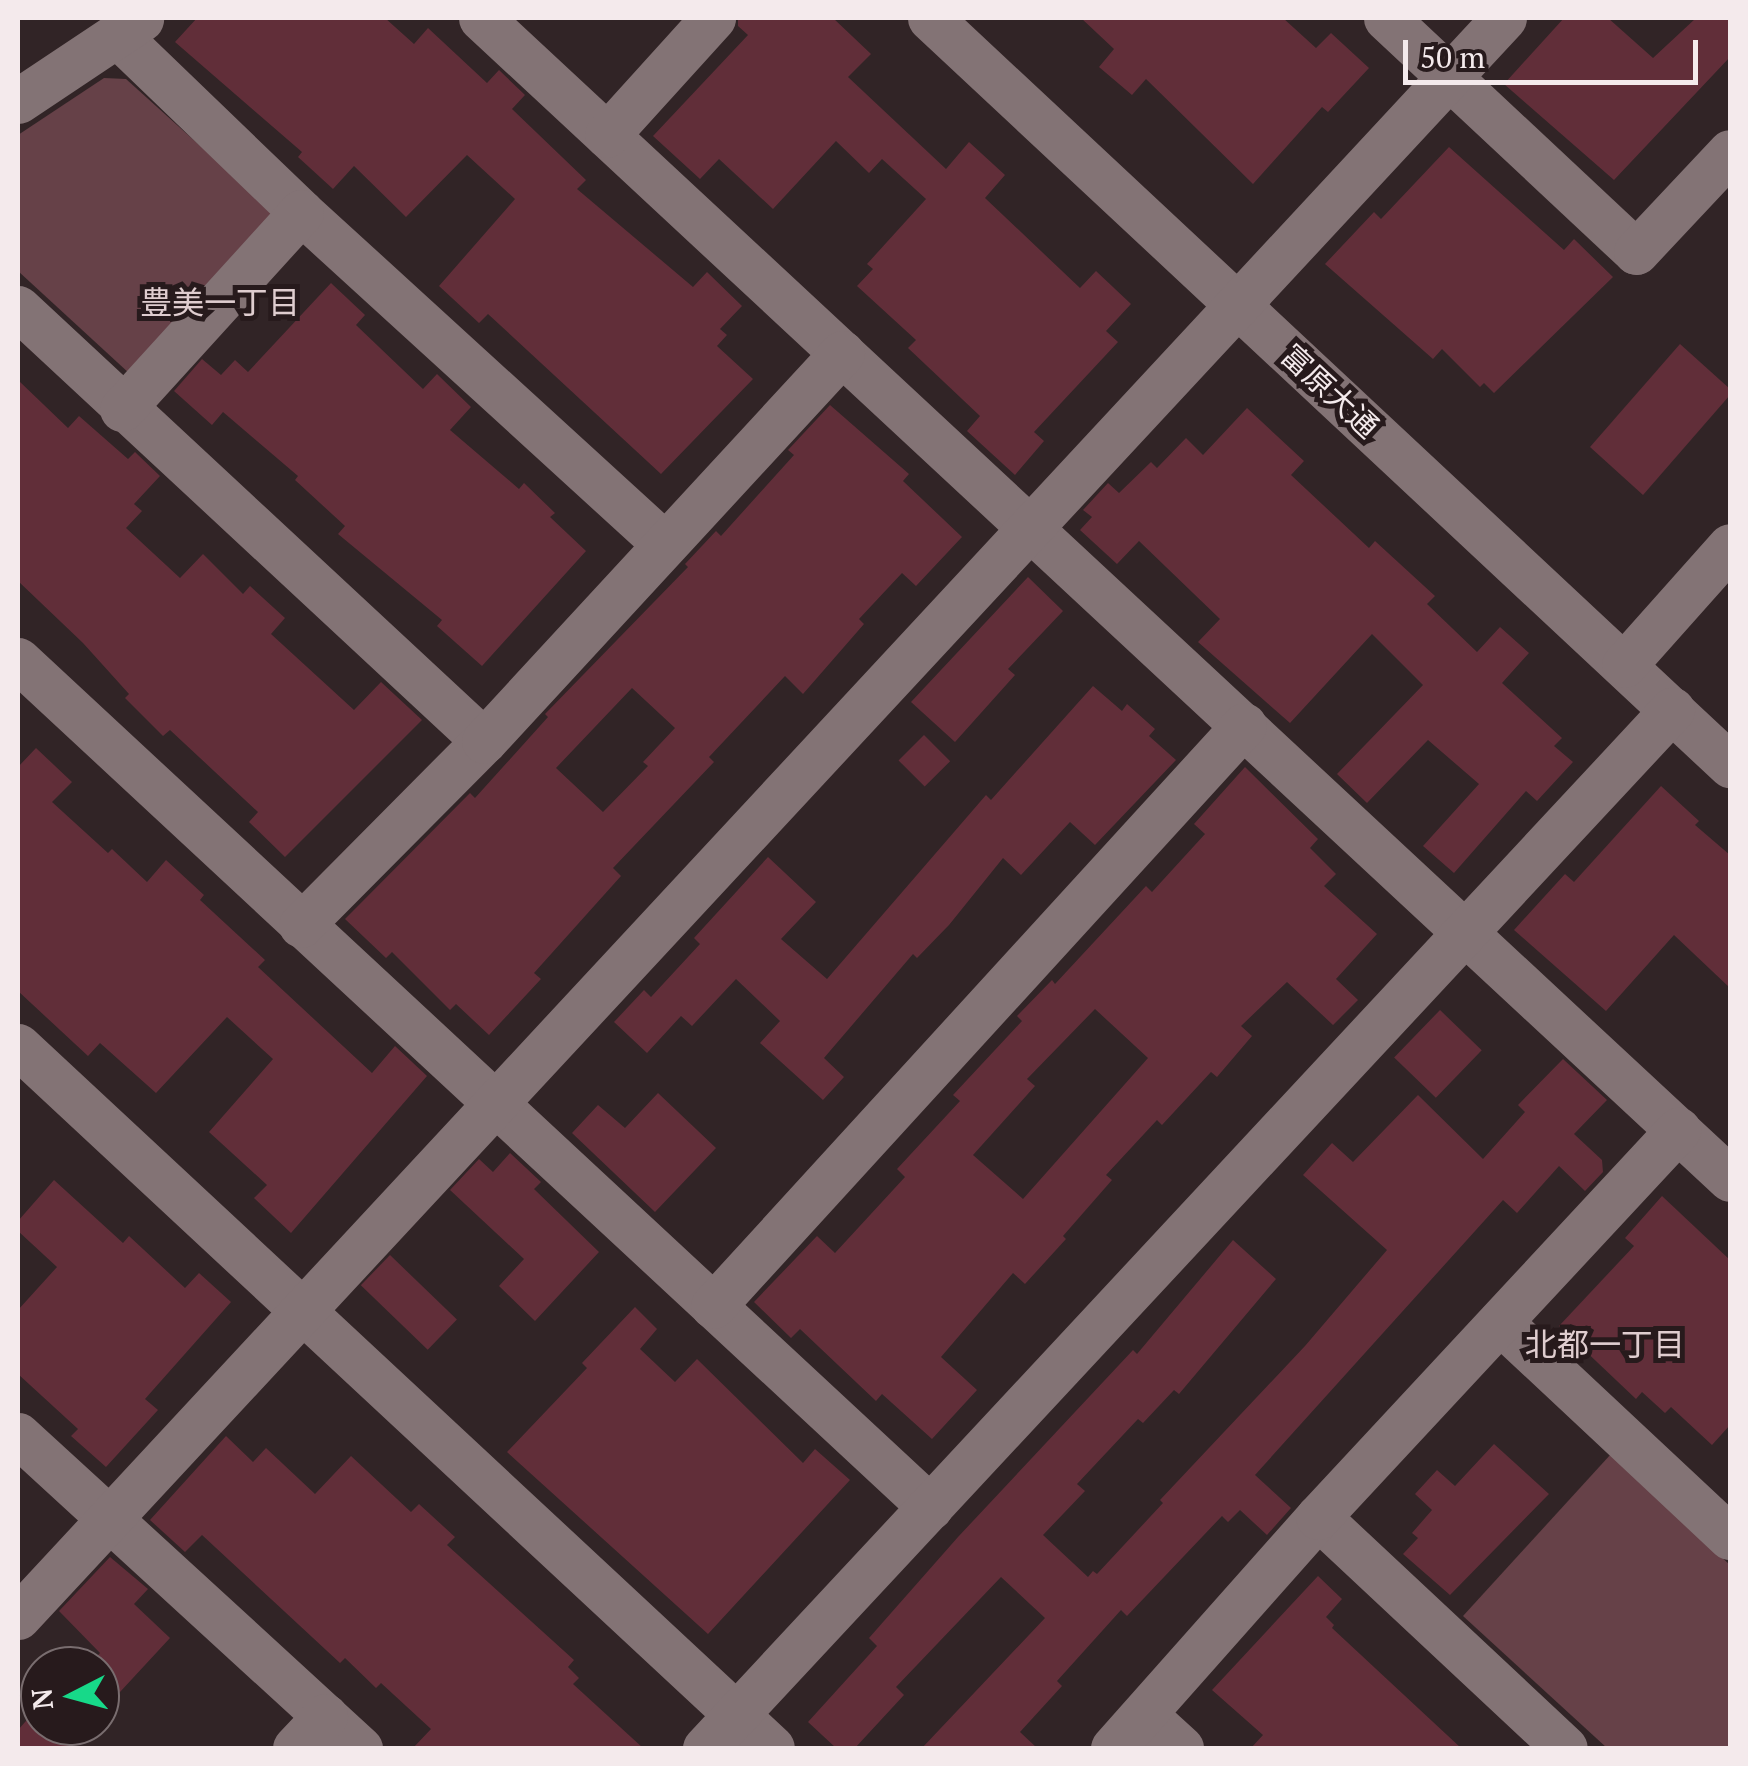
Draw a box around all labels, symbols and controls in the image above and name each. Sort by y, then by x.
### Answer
scale bar [1408,20,1703,82]
text: 50 m [1420,37,1485,77]
district label: 豊美一丁目 [140,283,300,321]
street label: 富原大通 [1274,337,1386,445]
district label: 北都一丁目 [1525,1325,1685,1363]
north arrow [20,1646,120,1746]
text: N [22,1686,61,1711]

